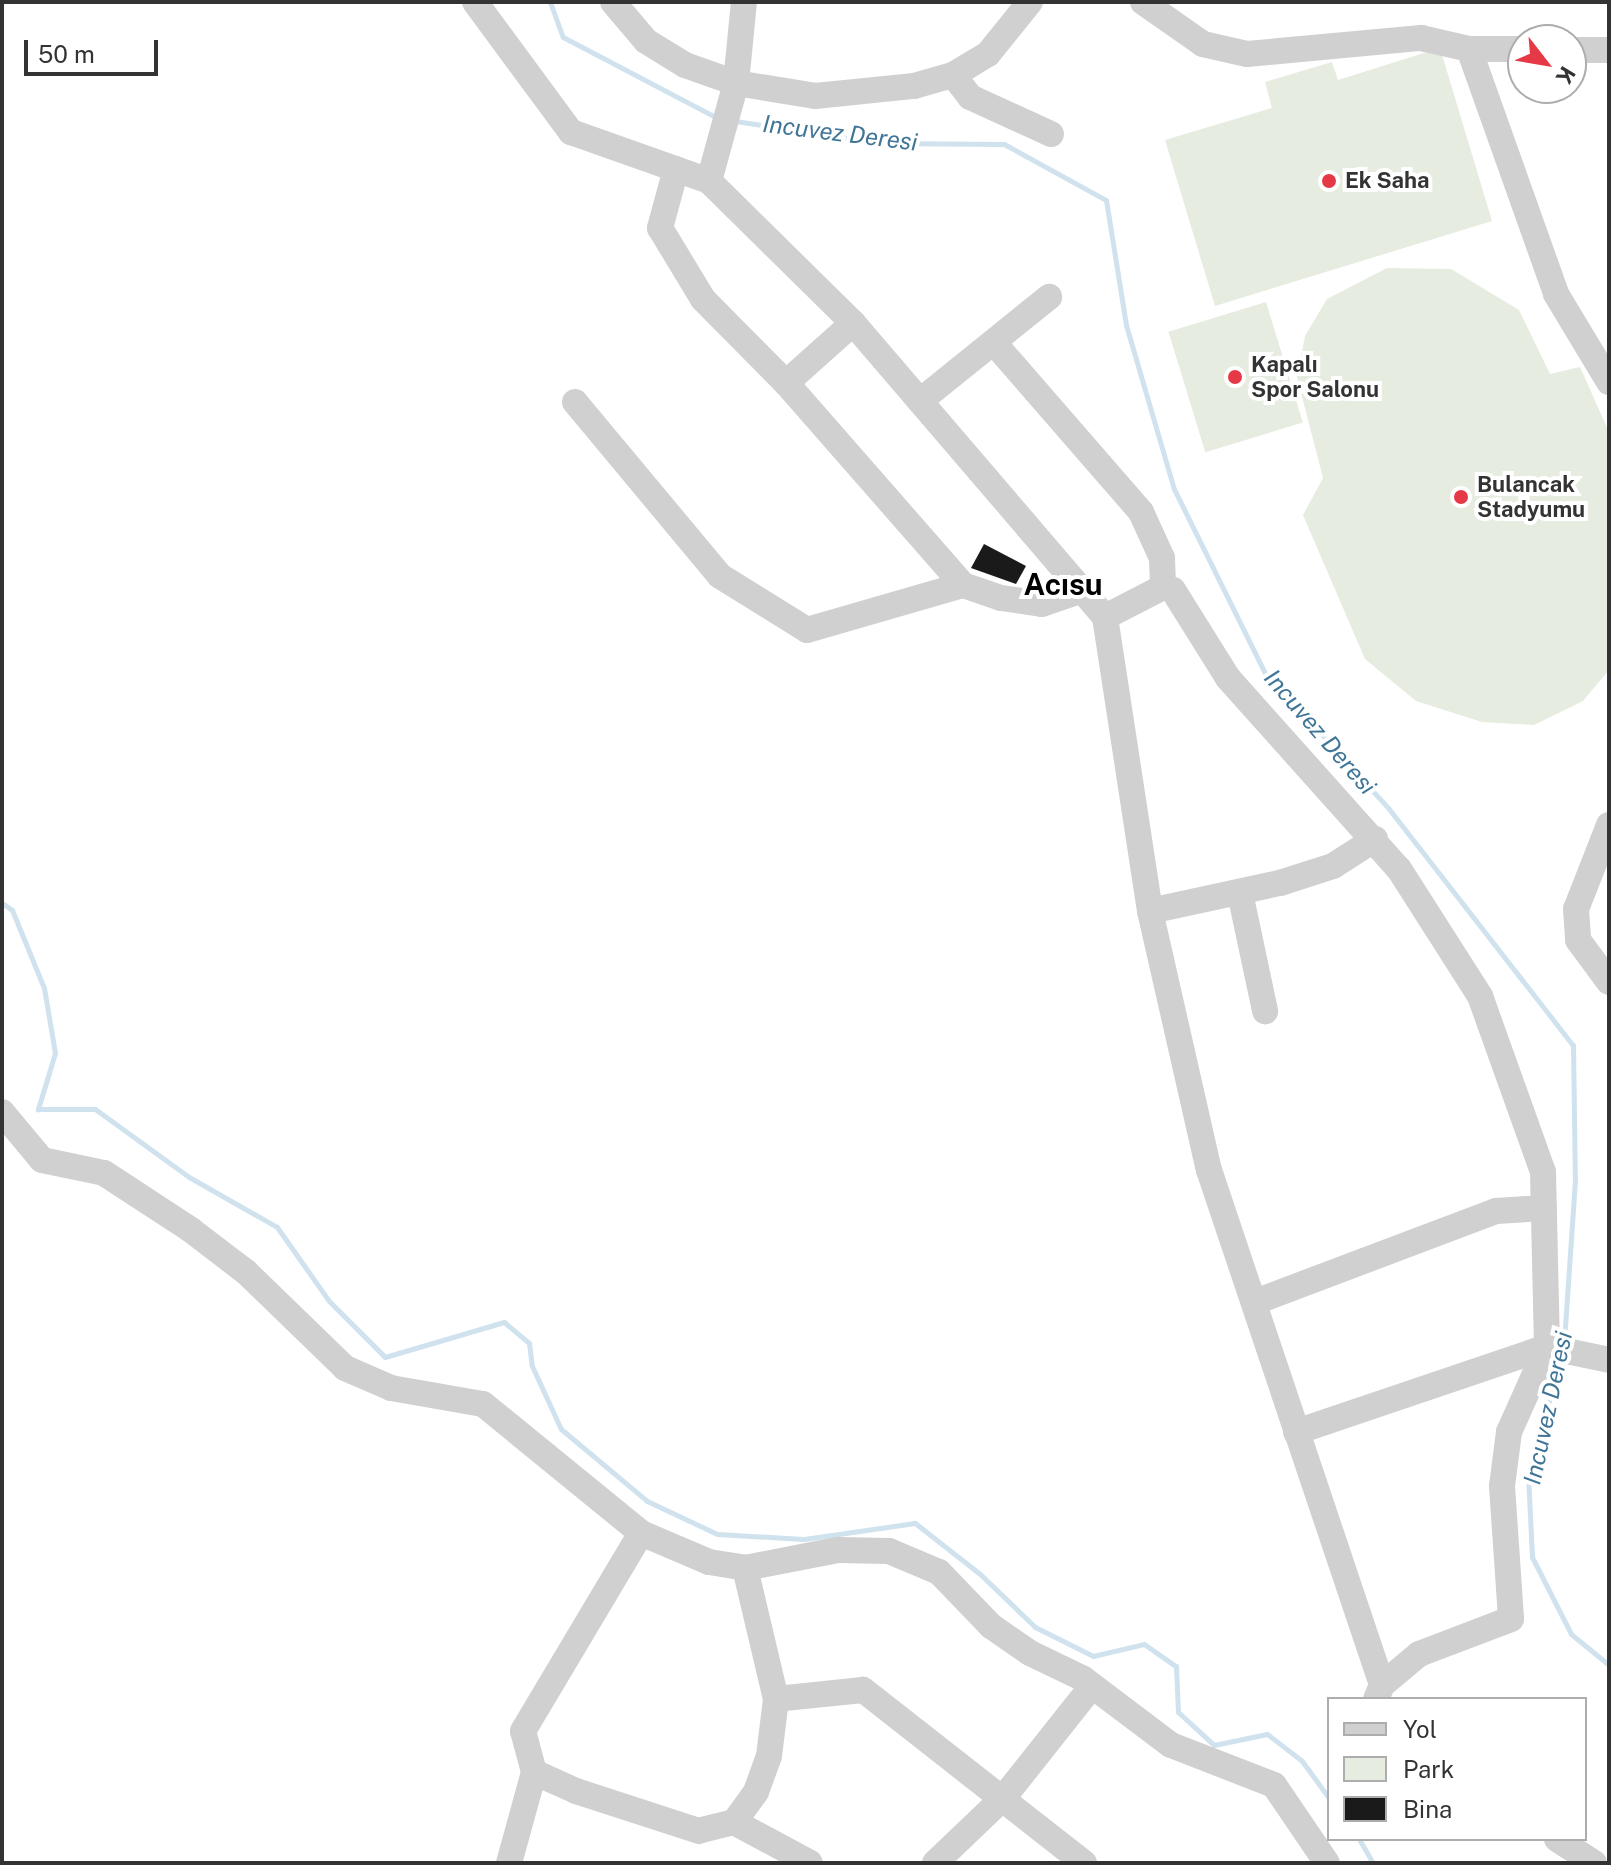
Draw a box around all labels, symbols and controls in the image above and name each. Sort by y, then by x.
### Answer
scale bar [28,24,162,74]
north arrow [1507,24,1587,104]
text: 50 m [38,40,95,68]
text: K [1551,62,1581,89]
water label: Incuvez Deresi [761,109,919,157]
place label: Ek Saha [1345,168,1429,194]
marker: Ek Saha [1320,172,1338,190]
place label: Kapalı Spor Salonu [1251,351,1379,402]
marker: Kapalı Spor Salonu [1226,368,1244,386]
place label: Bulancak Stadyumu [1477,471,1585,522]
marker: Bulancak Stadyumu [1452,488,1470,506]
district label: Acısu [1023,566,1103,602]
water label: Incuvez Deresi [1258,664,1382,800]
water label: Incuvez Deresi [1518,1329,1578,1487]
legend [1327,1697,1587,1841]
text: Yol [1403,1715,1437,1743]
text: Park [1403,1755,1454,1783]
text: Bina [1403,1795,1452,1823]

